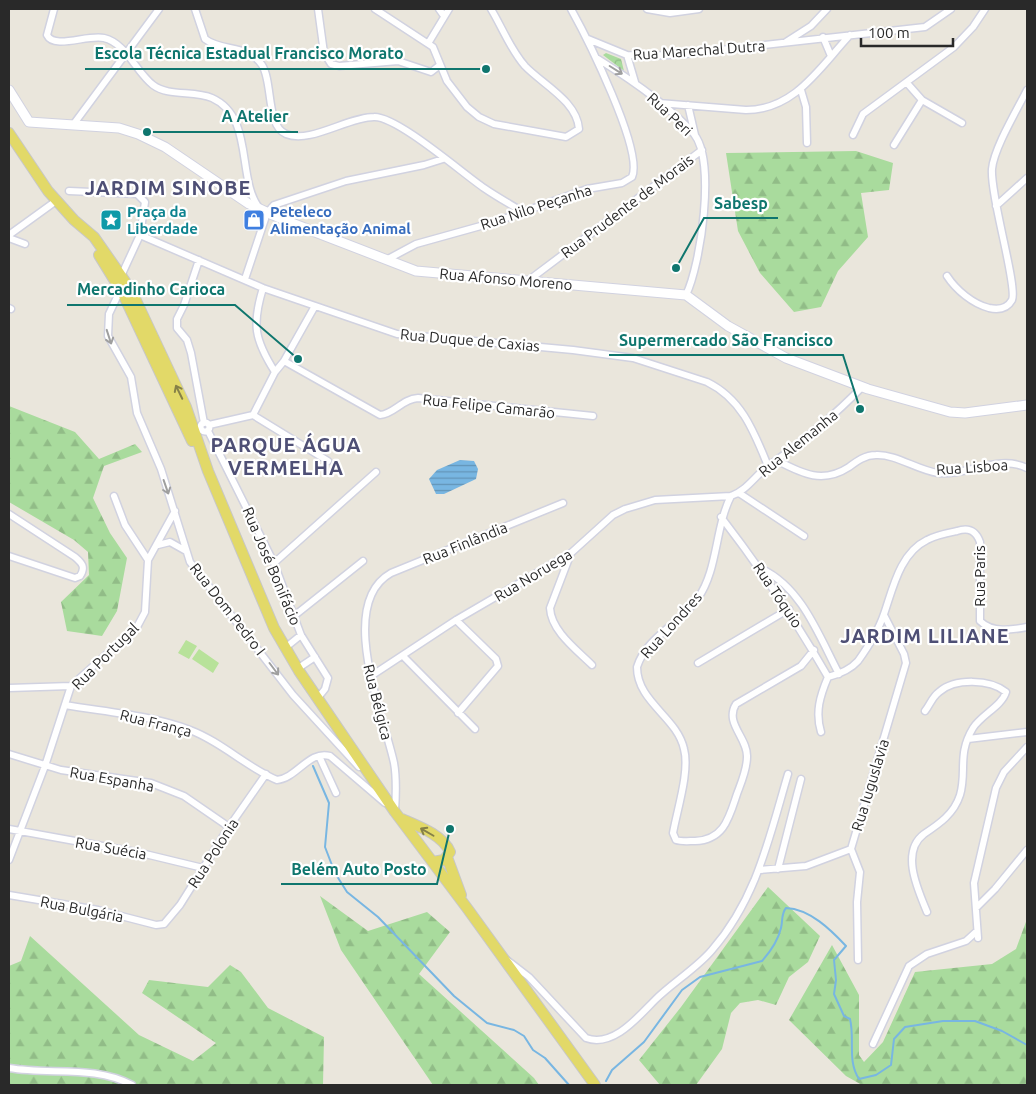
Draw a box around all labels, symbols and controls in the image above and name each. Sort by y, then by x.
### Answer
scale bar [861,15,954,47]
text: 100 m [868,24,910,41]
street label: Rua Marechal Dutra [632,37,766,63]
callout: Escola Técnica Estadual Francisco Morato [85,38,414,69]
text: Escola Técnica Estadual Francisco Morato [94,44,404,62]
one-way arrow [609,66,623,76]
street label: Rua Peri [644,89,696,139]
callout: A Atelier [211,101,298,132]
text: A Atelier [221,107,289,125]
street label: Rua Prudente de Morais [557,151,697,261]
district label: JARDIM SINOBE [85,176,251,199]
street label: Rua Nilo Peçanha [478,181,594,233]
callout: Sabesp [704,187,778,218]
text: Sabesp [714,194,768,212]
place label: Praça da Liberdade [127,203,198,237]
place label: Peteleco Alimentação Animal [270,203,411,238]
place icon: Praça da Liberdade [99,208,123,232]
shop icon: Peteleco Alimentação Animal [242,208,266,232]
street label: Rua Afonso Moreno [439,265,573,293]
callout: Mercadinho Carioca [67,274,235,305]
text: Mercadinho Carioca [77,280,225,298]
callout: Supermercado São Francisco [609,324,843,355]
street label: Rua Duque de Caxias [399,325,541,355]
one-way arrow [105,328,115,344]
text: Supermercado São Francisco [619,331,833,349]
one-way arrow [174,385,183,400]
street label: Rua Felipe Camarão [422,391,556,421]
street label: Rua Alemanha [755,406,841,480]
district label: PARQUE ÁGUA VERMELHA [211,432,361,479]
street label: Rua Lisboa [935,456,1009,478]
one-way arrow [162,478,172,494]
street label: Rua José Bonifácio [239,504,305,628]
street label: Rua Finlândia [420,518,510,568]
street label: Rua Noruega [491,545,575,605]
street label: Rua Paris [971,545,988,607]
street label: Rua Tóquio [750,559,806,631]
street label: Rua Dom Pedro I [187,560,269,658]
street label: Rua Londres [637,588,705,662]
street label: Rua Portugal [68,619,142,693]
district label: JARDIM LILIANE [840,624,1010,647]
one-way arrow [269,662,279,676]
street label: Rua Bélgica [360,662,396,742]
street label: Rua França [118,706,194,740]
street label: Rua Iuguslavia [848,737,892,833]
street label: Rua Espanha [69,763,155,795]
street label: Rua Polonia [184,815,242,891]
one-way arrow [421,826,435,836]
street label: Rua Suécia [74,833,148,863]
callout: Belém Auto Posto [281,853,437,884]
text: Belém Auto Posto [291,860,427,878]
street label: Rua Bulgária [39,893,125,925]

